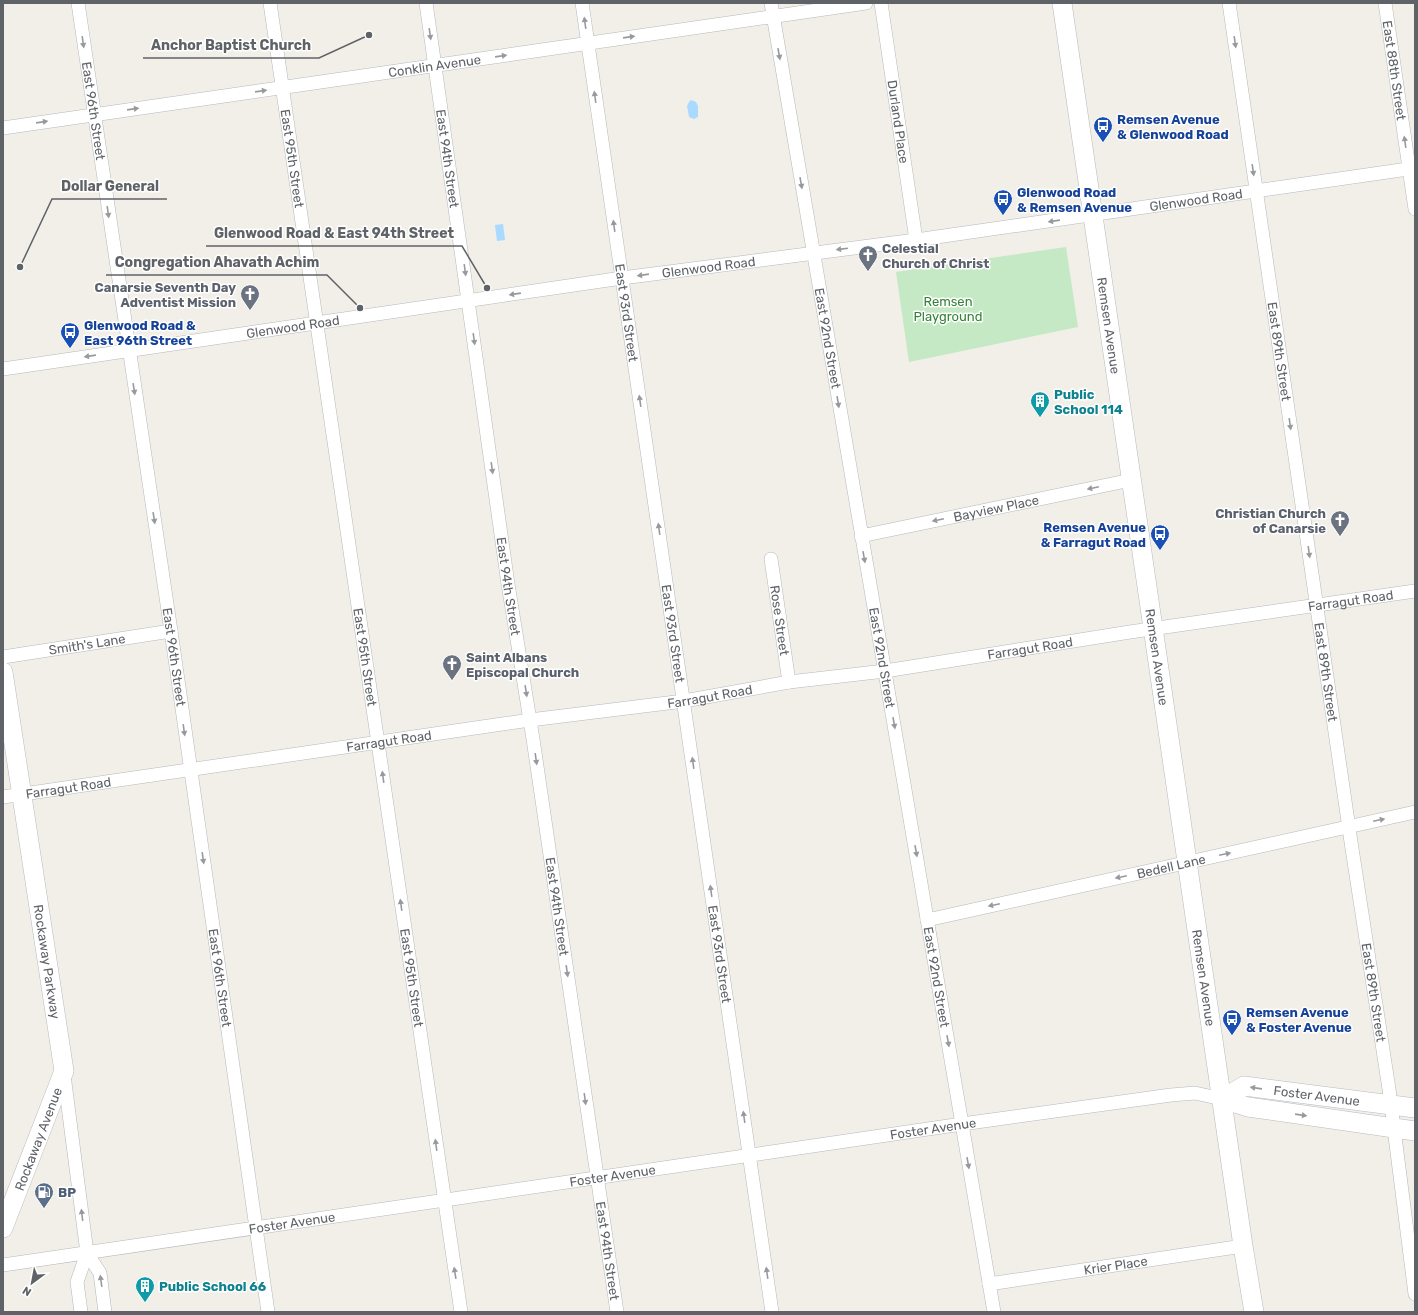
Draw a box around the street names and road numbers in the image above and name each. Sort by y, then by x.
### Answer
street label: East 88th Street [1380,20,1409,121]
street label: Conklin Avenue [387,52,482,80]
street label: East 96th Street [79,61,108,161]
street label: Durland Place [884,79,912,164]
street label: East 95th Street [278,108,307,209]
street label: East 94th Street [433,108,462,209]
street label: Glenwood Road [1148,186,1244,214]
street label: Glenwood Road [661,254,756,281]
street label: East 93rd Street [612,263,641,363]
street label: Remsen Avenue [1094,276,1123,375]
street label: East 92nd Street [812,287,844,390]
street label: East 89th Street [1265,301,1294,402]
street label: Glenwood Road [245,313,341,341]
street label: Bayview Place [952,492,1040,525]
street label: East 94th Street [493,536,523,637]
street label: East 93rd Street [658,584,688,683]
street label: Rose Street [767,584,792,656]
street label: Farragut Road [1307,587,1394,614]
street label: East 92nd Street [866,606,898,709]
street label: East 96th Street [160,607,189,707]
street label: East 95th Street [350,607,380,707]
street label: Remsen Avenue [1142,608,1171,706]
street label: East 89th Street [1311,622,1340,723]
street label: Smith's Lane [48,631,127,658]
street label: Farragut Road [986,634,1074,663]
street label: Farragut Road [666,682,754,711]
street label: Farragut Road [345,727,433,755]
street label: Farragut Road [25,774,112,802]
street label: Bedell Lane [1135,852,1207,881]
street label: East 94th Street [542,856,572,957]
street label: Rockaway Parkway [31,903,63,1020]
street label: East 93rd Street [705,904,734,1004]
street label: East 92nd Street [920,926,952,1028]
street label: East 96th Street [205,928,234,1028]
street label: East 95th Street [397,928,426,1028]
street label: Remsen Avenue [1189,928,1218,1027]
street label: East 89th Street [1359,942,1389,1043]
street label: Foster Avenue [1273,1083,1361,1109]
street label: Rockaway Avenue [12,1085,65,1193]
street label: Foster Avenue [889,1115,977,1143]
street label: Foster Avenue [568,1162,657,1190]
street label: East 94th Street [593,1201,622,1301]
street label: Foster Avenue [248,1209,336,1237]
street label: Krier Place [1083,1253,1149,1278]

